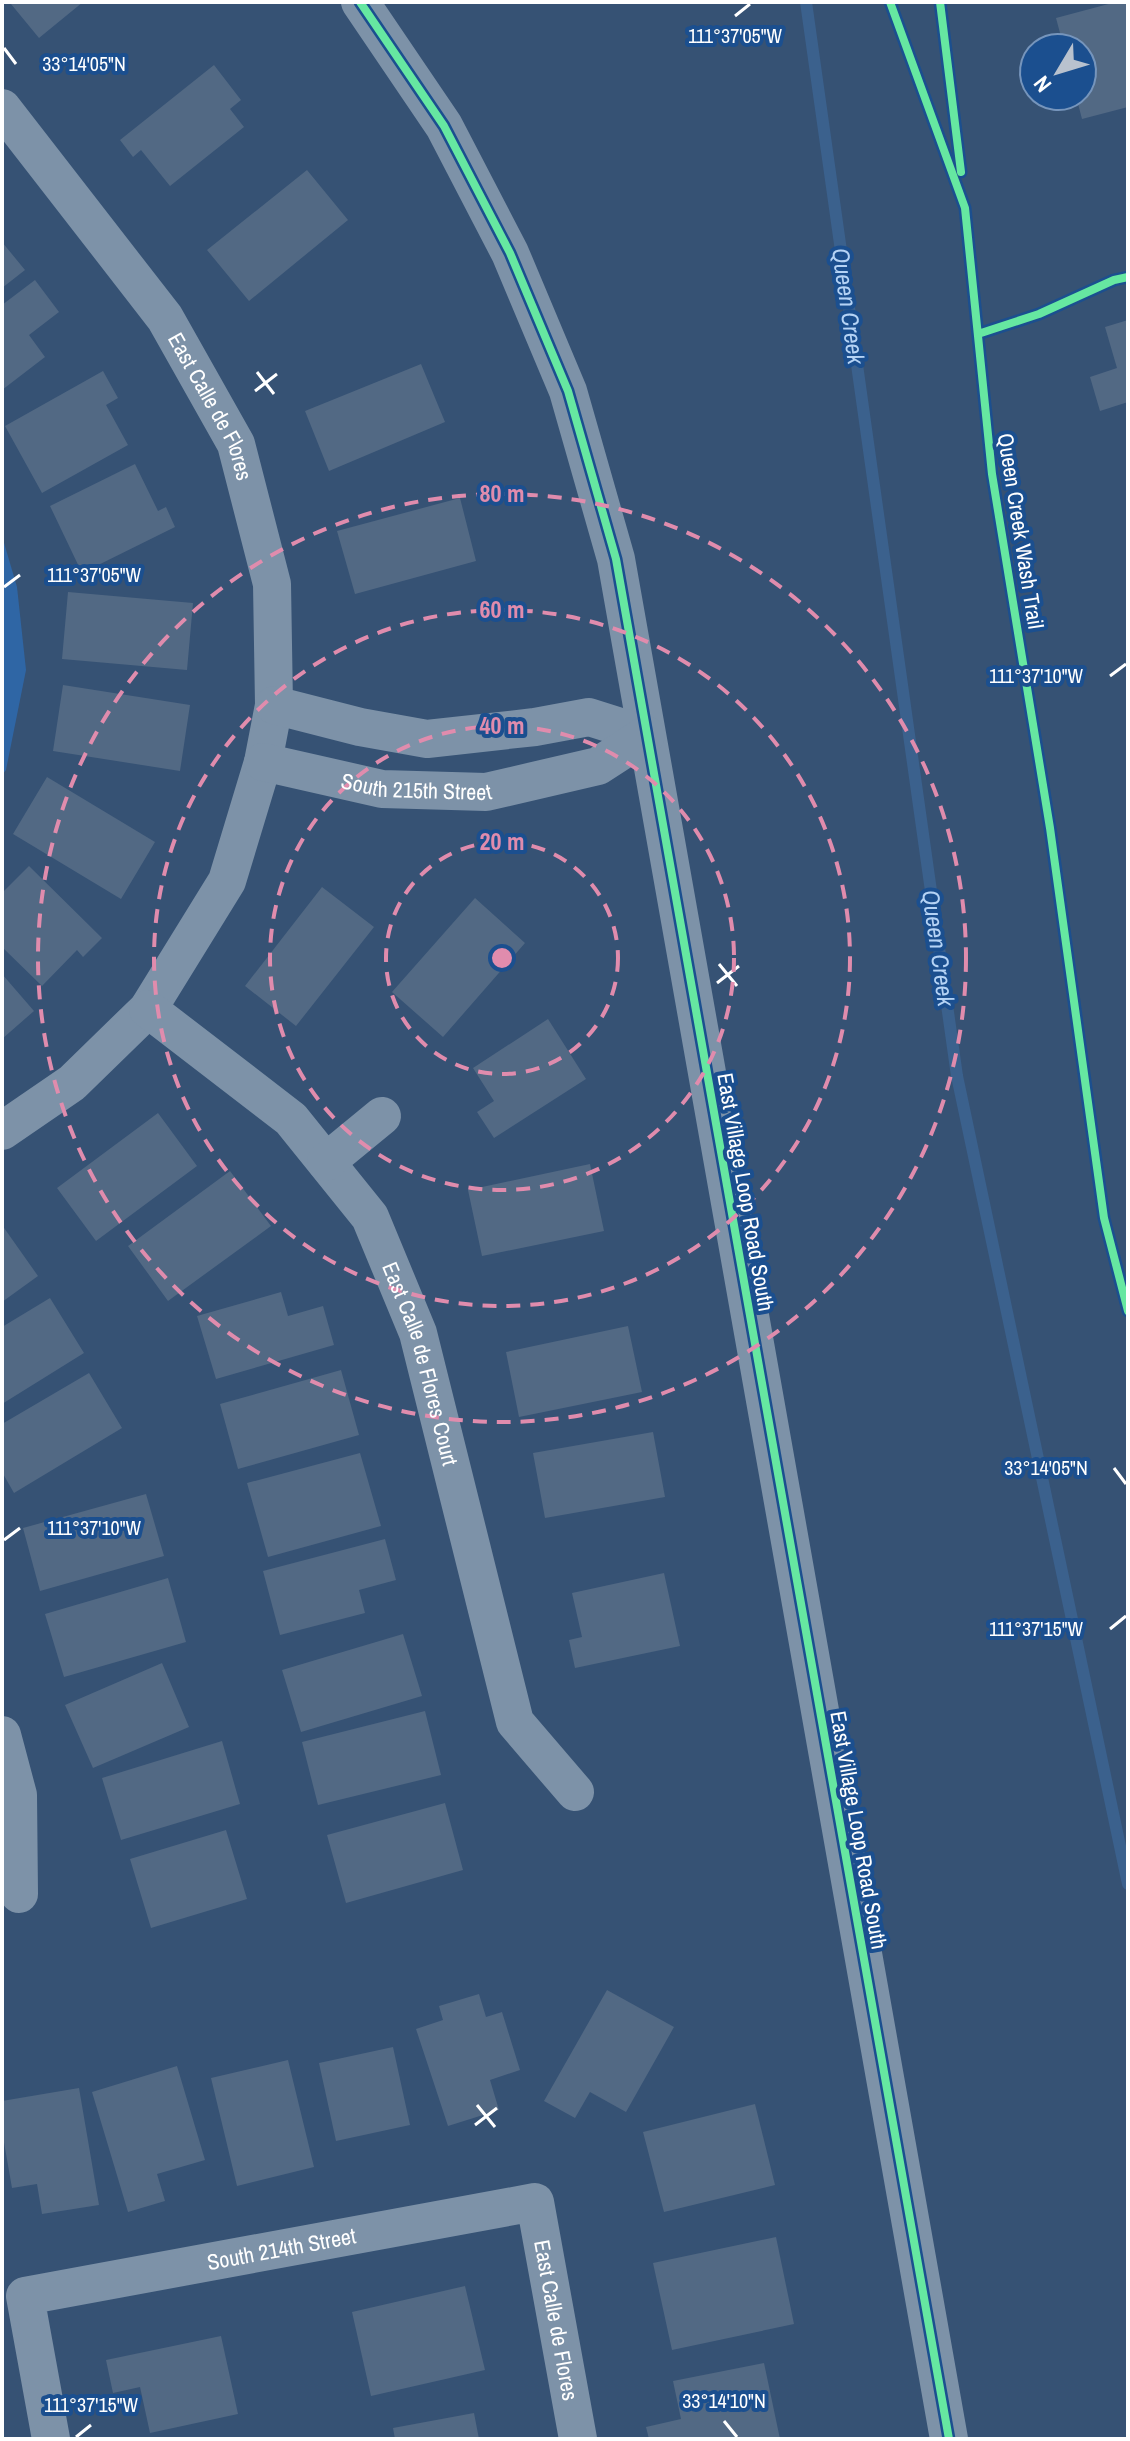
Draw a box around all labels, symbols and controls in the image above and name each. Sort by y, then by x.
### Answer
text: 111°37'05"W [688,22,782,49]
north arrow [1018,32,1098,112]
text: 33°14'05"N [42,50,126,77]
text: N [1026,70,1058,99]
water label: Queen Creek [825,246,873,367]
street label: East Calle de Flores [161,327,260,483]
street label: Queen Creek Wash Trail [991,431,1051,631]
text: 80 m [480,477,524,509]
text: 111°37'05"W [47,561,141,588]
text: 60 m [480,593,524,625]
text: 111°37'10"W [989,662,1083,689]
text: 40 m [480,709,524,741]
street label: South 215th Street [338,765,495,807]
text: 20 m [480,825,524,857]
water label: Queen Creek [915,888,963,1009]
centre of rings [488,944,516,972]
street label: East Village Loop Road South [710,1071,782,1313]
street label: East Calle de Flores Court [375,1257,465,1469]
text: 33°14'05"N [1004,1454,1088,1481]
text: 111°37'10"W [47,1514,141,1541]
text: 111°37'15"W [989,1615,1083,1642]
street label: East Village Loop Road South [823,1709,895,1951]
street label: South 214th Street [205,2220,358,2277]
street label: East Calle de Flores [527,2237,586,2403]
text: 33°14'10"N [682,2387,766,2414]
text: 111°37'15"W [44,2391,138,2418]

